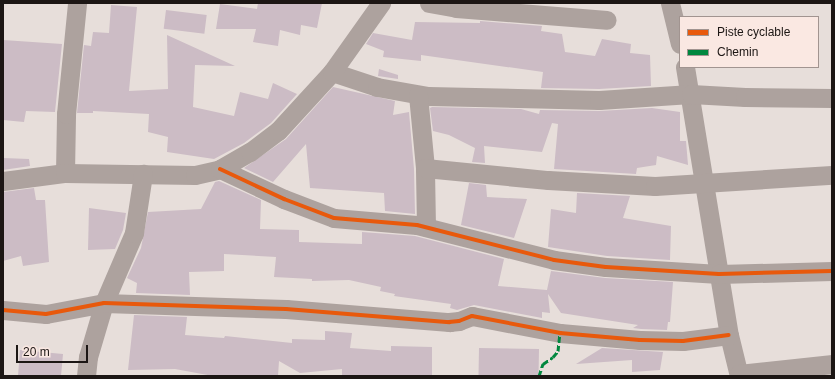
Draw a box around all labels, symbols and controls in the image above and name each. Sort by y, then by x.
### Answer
legend [679,16,819,68]
text: Piste cyclable [717,25,790,39]
text: Chemin [717,45,758,59]
scale bar [18,337,90,363]
text: 20 m [23,345,50,359]

